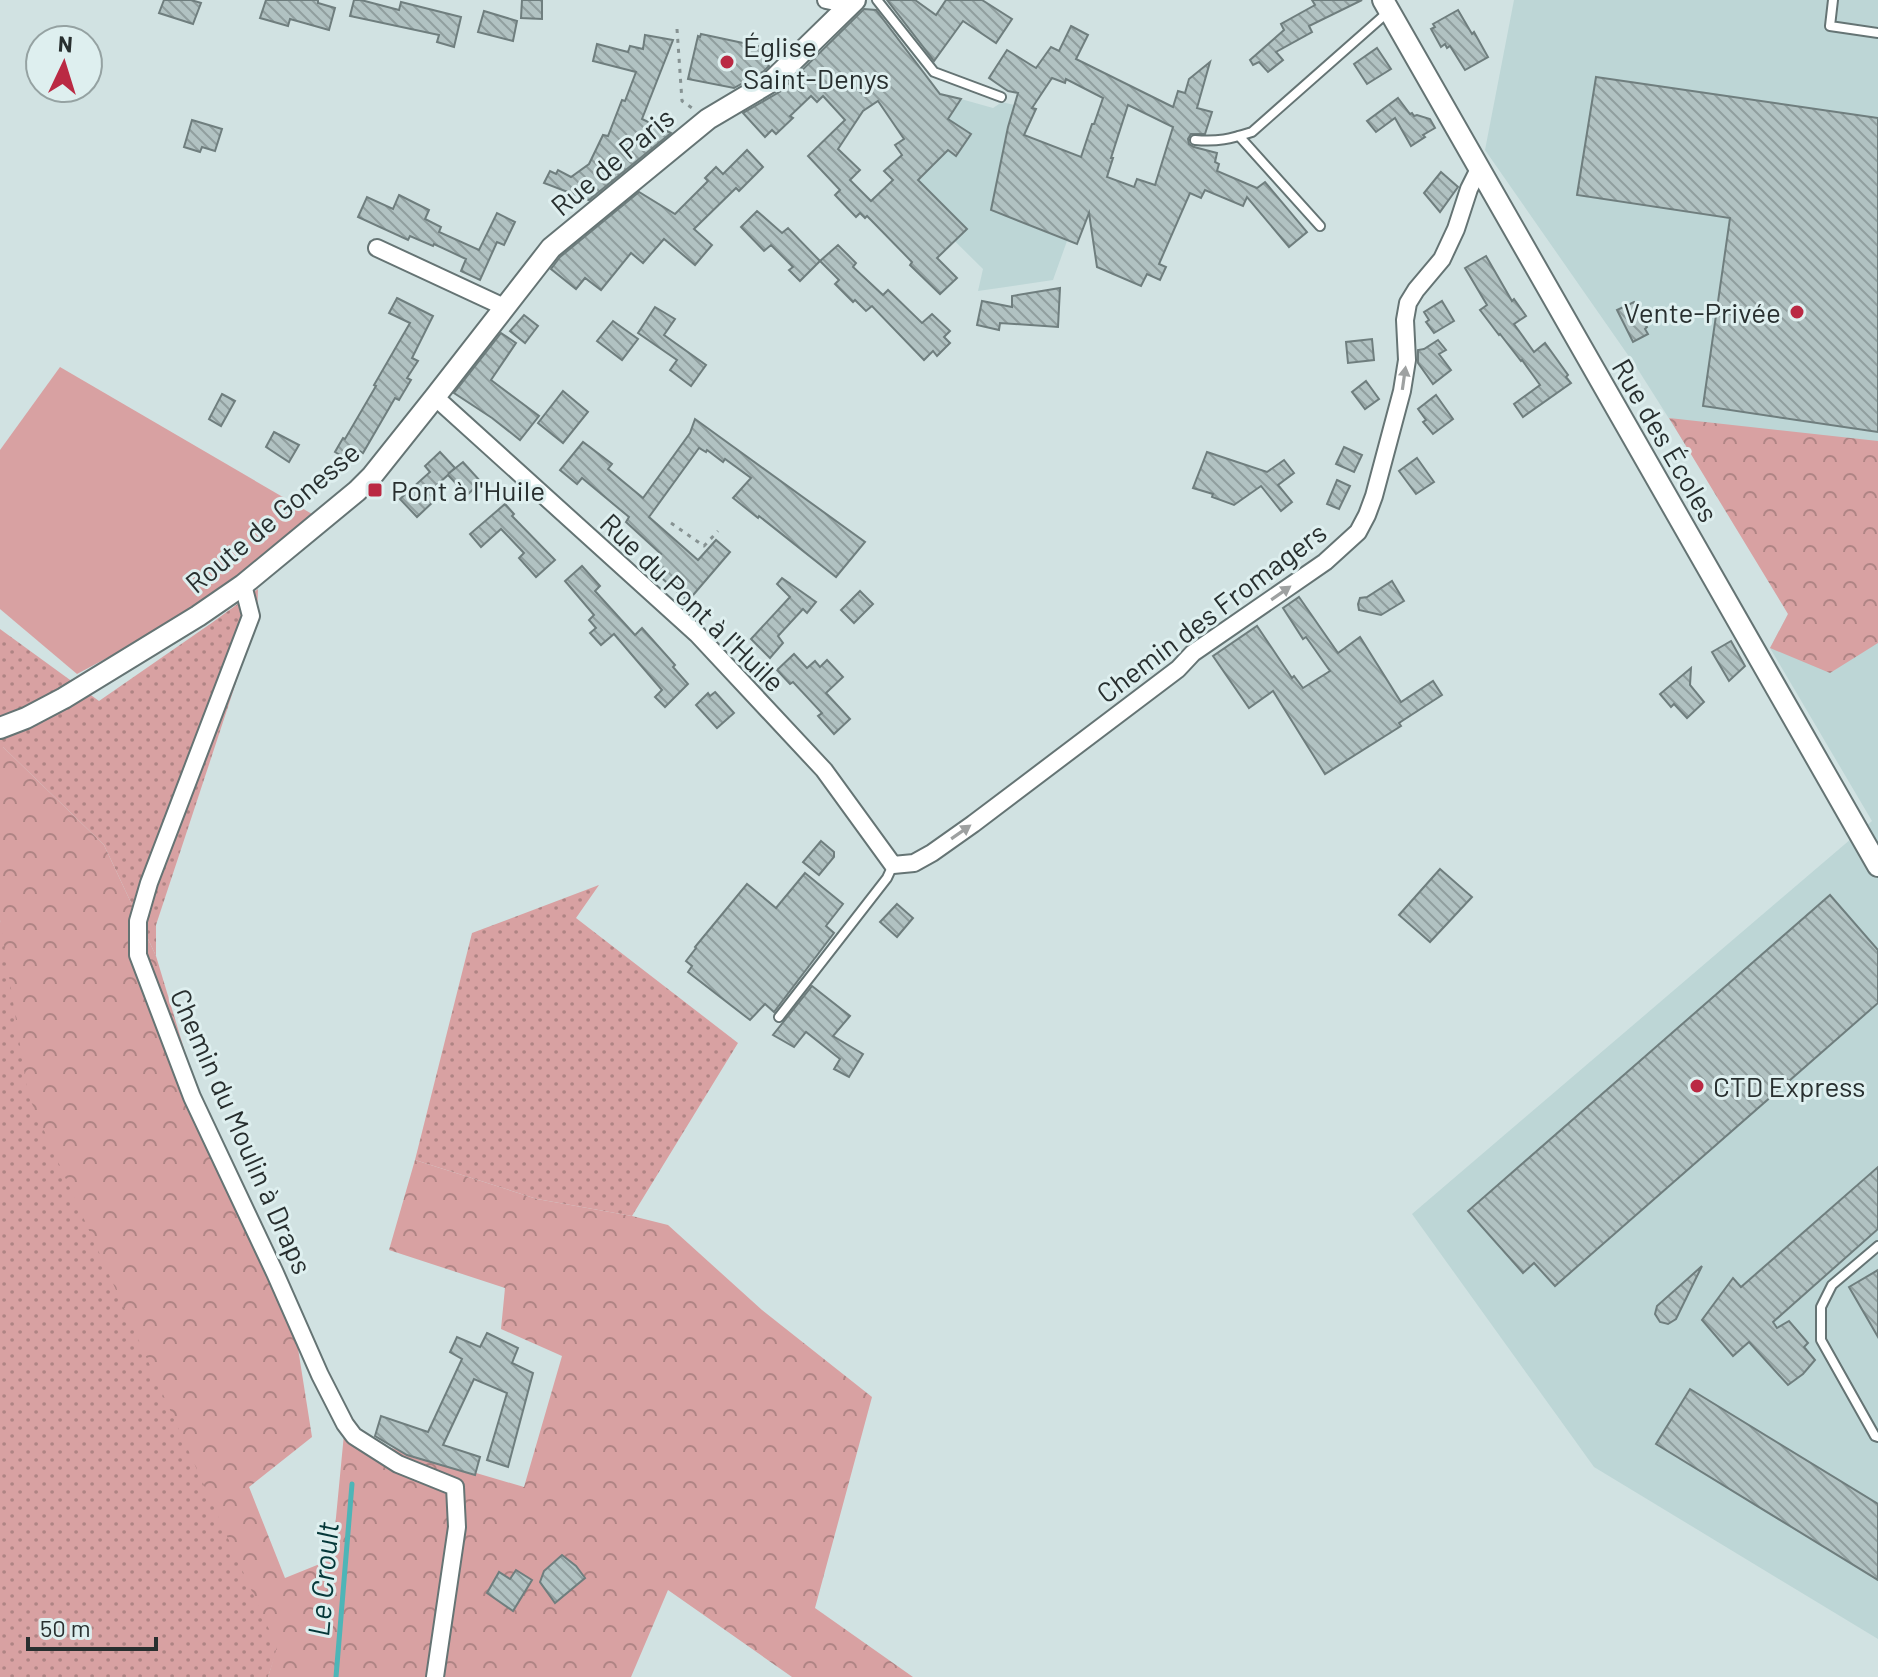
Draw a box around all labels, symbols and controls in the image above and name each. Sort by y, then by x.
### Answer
north arrow [24,24,104,104]
place label: Église Saint-Denys [743,29,889,95]
text: N [57,30,74,57]
marker: Église Saint-Denys [718,53,736,71]
street label: Rue de Paris [544,100,680,222]
place label: Vente-Privée [1624,295,1781,329]
marker: Vente-Privée [1788,303,1806,321]
street label: Rue des Écoles [1606,352,1726,528]
one-way arrow [1398,365,1411,390]
street label: Route de Gonesse [178,434,366,600]
place label: Pont à l'Huile [391,473,545,507]
marker: Pont à l'Huile [366,481,384,499]
street label: Rue du Pont à l'Huile [594,506,792,698]
street label: Chemin des Fromagers [1089,515,1333,709]
one-way arrow [1270,585,1291,600]
one-way arrow [951,825,972,840]
street label: Chemin du Moulin à Draps [164,983,320,1279]
place label: CTD Express [1713,1069,1866,1103]
marker: CTD Express [1688,1077,1706,1095]
water label: Le Croult [299,1520,345,1638]
scale bar [28,1601,156,1651]
text: 50 m [40,1613,91,1642]

